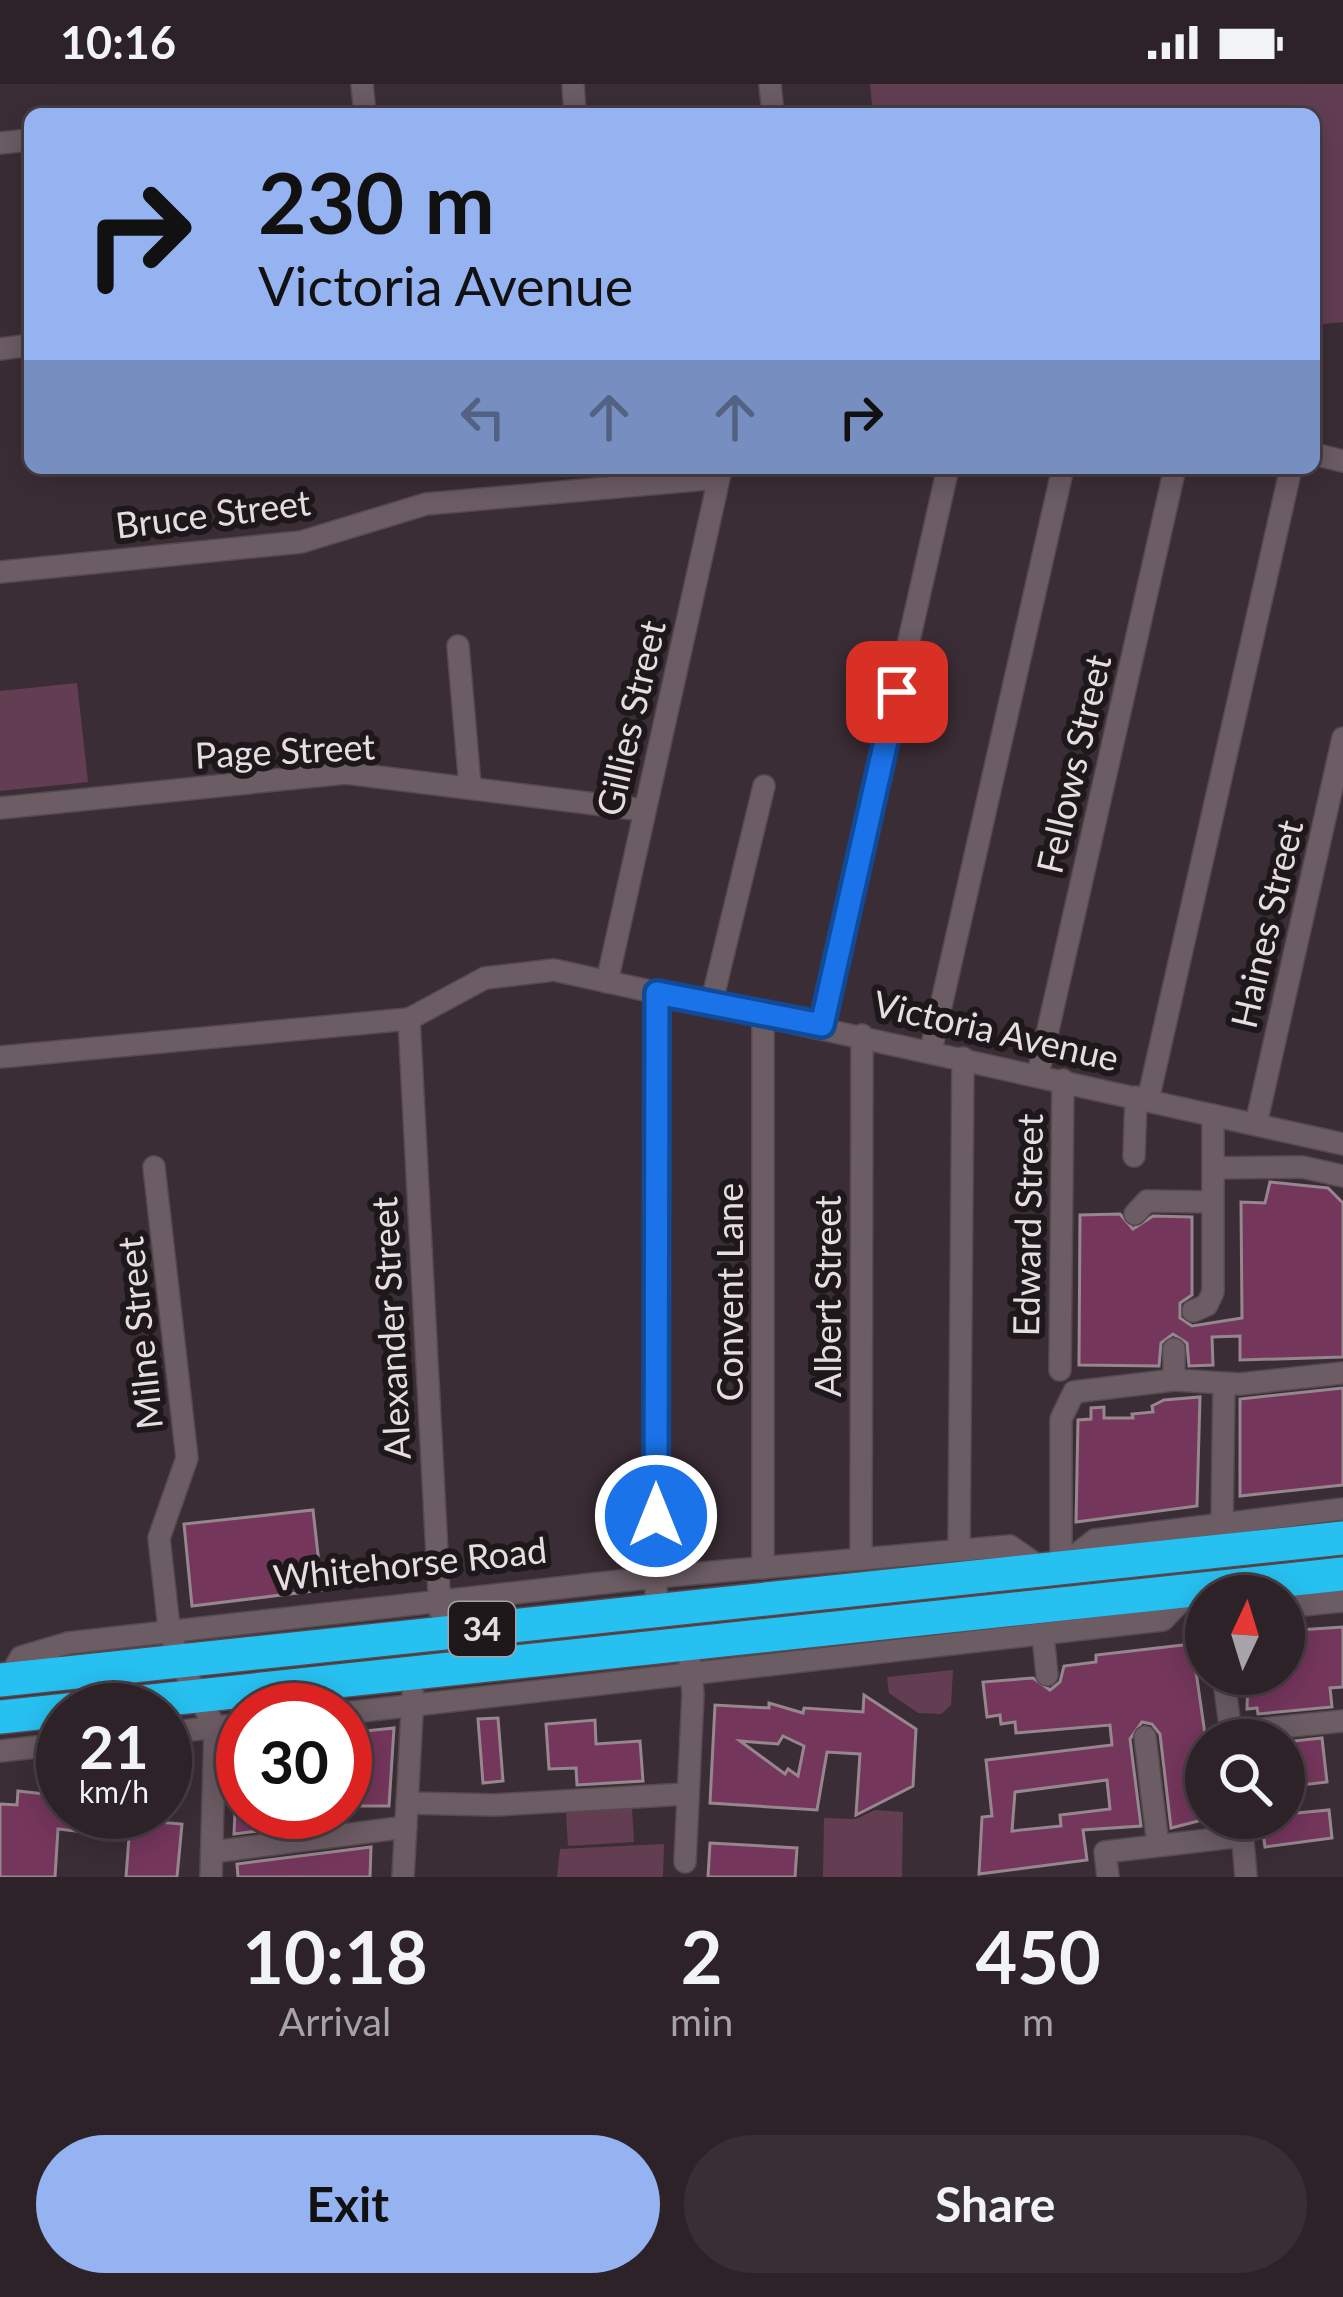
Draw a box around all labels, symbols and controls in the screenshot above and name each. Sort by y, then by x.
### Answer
text: 10:16 [60,15,176,69]
text: 230 m [258,151,495,252]
icon: right [60,156,216,312]
text: Victoria Avenue [258,253,633,318]
icon: left [450,384,516,450]
icon: ahead [576,384,642,450]
icon: ahead [702,384,768,450]
icon: right [828,384,894,450]
street label: Bruce Street [113,479,313,547]
street label: Gillies Street [586,616,674,820]
pin [846,641,948,743]
street label: Fellows Street [1027,650,1120,877]
icon: arrive [864,659,930,725]
street label: Page Street [194,723,376,777]
street label: Haines Street [1221,815,1311,1032]
street label: Victoria Avenue [869,980,1123,1080]
street label: Edward Street [1003,1113,1051,1337]
street label: Convent Lane [707,1183,751,1401]
street label: Alexander Street [361,1195,419,1461]
street label: Albert Street [805,1195,849,1397]
street label: Milne Street [107,1235,171,1432]
position arrow [593,1453,719,1579]
street label: Whitehorse Road [271,1527,549,1599]
north arrow [1185,1575,1305,1695]
map controls [1185,1575,1305,1839]
road number: 34 [449,1602,515,1656]
speed limit sign: 30 [216,1683,372,1839]
text: 21 [79,1710,149,1782]
button: search [1185,1719,1305,1839]
text: km/h [79,1773,149,1809]
text: 10:18 [242,1913,428,1999]
text: 2 [681,1913,723,1999]
text: 450 [975,1913,1101,1999]
text: Arrival [279,1998,391,2044]
text: min [670,1998,733,2044]
text: m [1022,1998,1054,2044]
button: Exit [36,2135,660,2273]
button: Share [684,2135,1307,2273]

